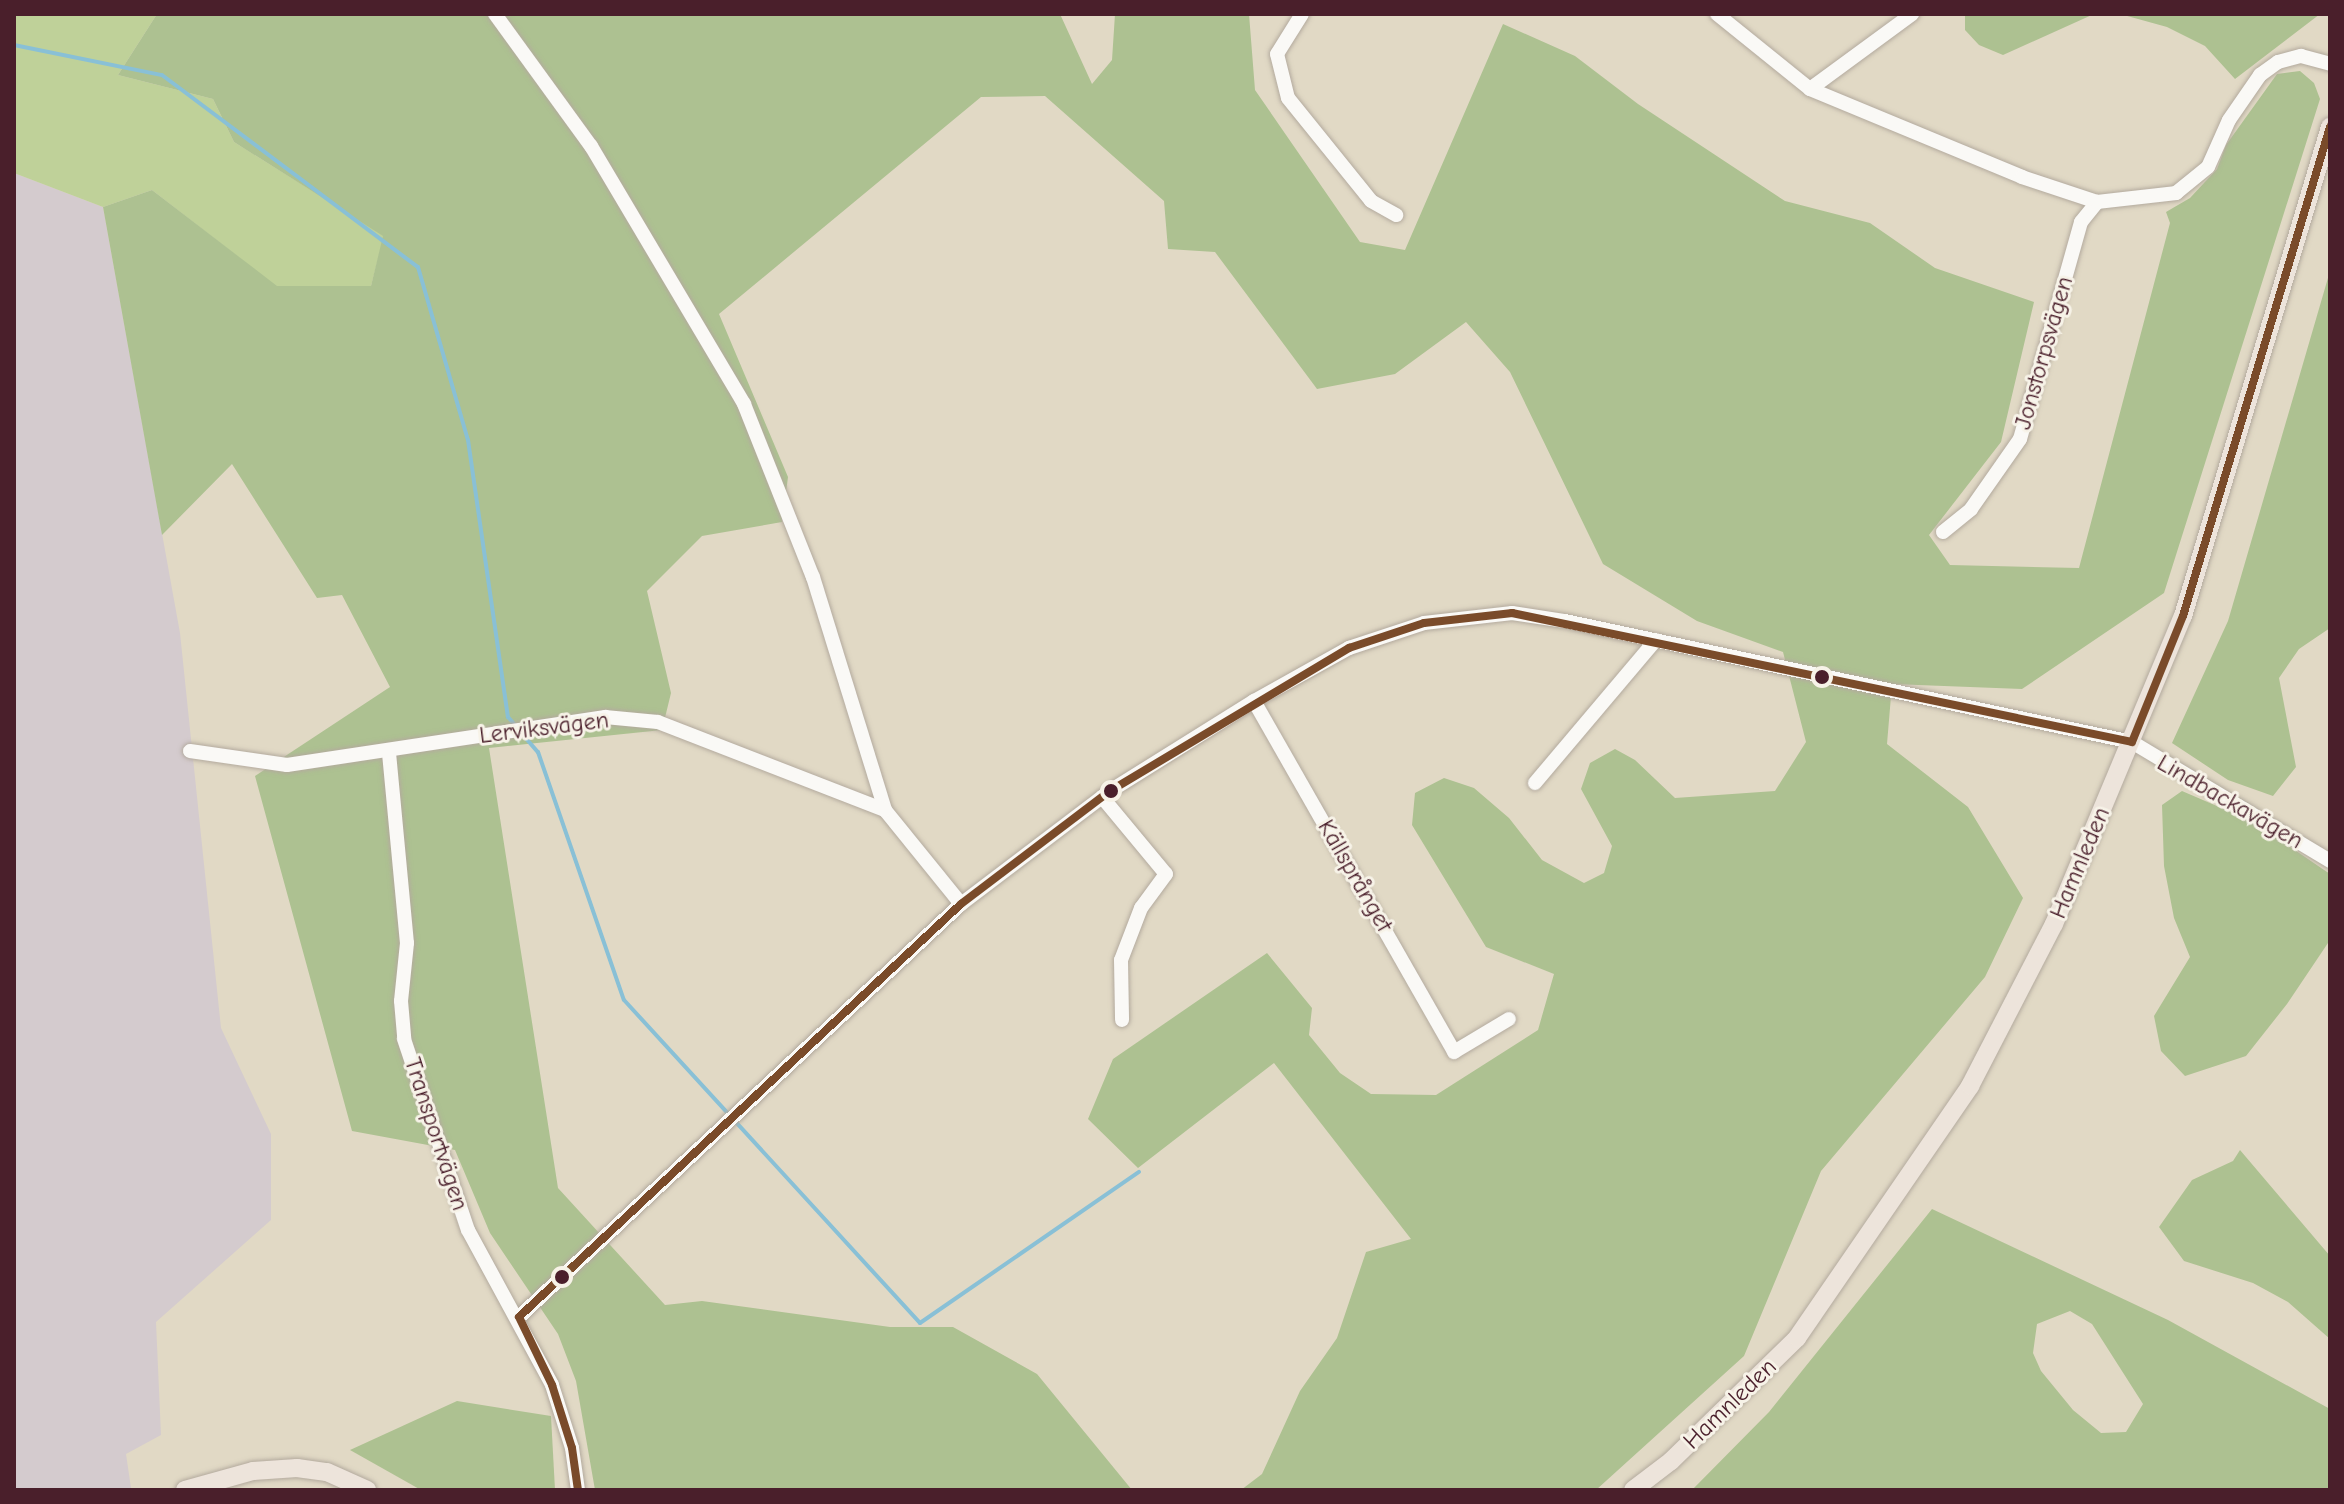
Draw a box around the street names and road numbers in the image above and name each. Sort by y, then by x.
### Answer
street label: Jonstorpsvägen [2008,273,2080,433]
street label: Lerviksvägen [478,706,610,750]
street label: Lindbackavägen [2152,749,2308,855]
street label: Hamnleden [2044,803,2116,923]
street label: Källsprånget [1311,815,1399,937]
street label: Transportvägen [398,1054,474,1214]
street label: Hamnleden [1678,1353,1782,1455]

